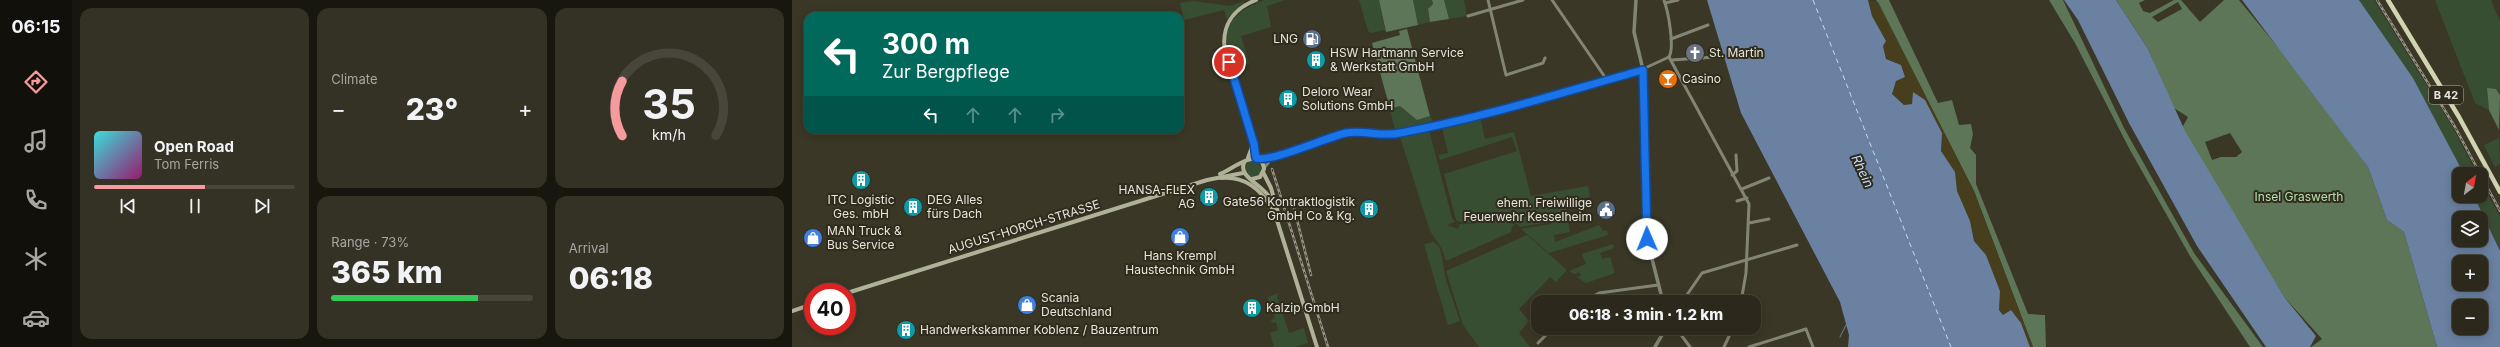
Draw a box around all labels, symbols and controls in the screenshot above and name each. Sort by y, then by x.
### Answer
text: 06:15 [11,16,61,37]
text: 300 m [882,27,970,61]
icon: left [816,28,868,80]
fuel station icon: LNG [1301,28,1323,50]
place label: LNG [1273,31,1298,46]
church icon: St. Martin [1684,42,1706,64]
pin [1212,45,1246,79]
place label: HSW Hartmann Service & Werkstatt GmbH [1330,45,1464,74]
place label: St. Martin [1709,45,1764,60]
building icon: HSW Hartmann Service & Werkstatt GmbH [1305,49,1327,71]
icon: arrive [1218,51,1240,73]
text: Zur Bergpflege [882,61,1010,82]
icon: directions [22,68,50,96]
bar icon: Casino [1657,68,1679,90]
text: Climate [331,71,378,87]
place label: Casino [1682,71,1721,86]
text: 35 [643,79,696,129]
place label: Deloro Wear Solutions GmbH [1302,84,1393,113]
road number: B 42 [2429,86,2463,104]
building icon: Deloro Wear Solutions GmbH [1277,88,1299,110]
text: 23° [406,91,458,127]
text: − [331,96,346,122]
text: + [518,96,533,122]
icon: left [920,104,942,126]
icon: ahead [962,104,984,126]
icon: ahead [1004,104,1026,126]
icon: right [1046,104,1068,126]
text: km/h [652,126,686,143]
icon: music [22,127,50,155]
text: Open Road [154,137,234,156]
water label: Rhein [1848,152,1878,190]
text: Tom Ferris [154,156,219,172]
north arrow [2452,167,2488,203]
map controls [2452,167,2488,335]
building icon: ITC Logistic Ges. mbH [850,169,872,191]
place label: HANSA-FLEX AG [1118,182,1195,211]
icon: phone [22,186,50,214]
building icon: HANSA-FLEX AG [1198,186,1220,208]
park label: Insel Graswerth [2255,189,2343,204]
place label: ITC Logistic Ges. mbH [827,192,895,221]
place label: DEG Alles fürs Dach [927,192,983,221]
place label: Gate56 Kontraktlogistik GmbH Co & Kg. [1223,194,1355,223]
icon: previous [117,195,139,217]
icon: pause [184,195,206,217]
icon: next [251,195,273,217]
place label: ehem. Freiwillige Feuerwehr Kesselheim [1463,195,1592,224]
building icon: DEG Alles fürs Dach [902,196,924,218]
street label: AUGUST-HORCH-STRASSE [946,196,1102,257]
building icon: Gate56 Kontraktlogistik GmbH Co & Kg. [1358,198,1380,220]
public building icon: ehem. Freiwillige Feuerwehr Kesselheim [1595,199,1617,221]
button: layers [2452,211,2488,247]
position arrow [1626,218,1668,260]
place label: MAN Truck & Bus Service [827,223,902,252]
shop icon: Hans Krempl Haustechnik GmbH [1169,226,1191,248]
shop icon: MAN Truck & Bus Service [802,227,824,249]
text: Range · 73% [331,234,409,250]
text: Arrival [569,240,609,256]
icon: climate [22,245,50,273]
place label: Hans Krempl Haustechnik GmbH [1125,248,1235,277]
text: 365 km [331,254,443,290]
button: + [2452,255,2488,291]
text: 06:18 [569,260,653,296]
speed limit sign: 40 [804,283,856,335]
place label: Scania Deutschland [1041,290,1112,319]
shop icon: Scania Deutschland [1016,294,1038,316]
building icon: Kalzip GmbH [1241,297,1263,319]
button: − [2452,299,2488,335]
place label: Kalzip GmbH [1266,300,1340,315]
icon: car [22,304,50,332]
text: 06:18 · 3 min · 1.2 km [1569,305,1723,324]
building icon: Handwerkskammer Koblenz / Bauzentrum [895,319,917,341]
place label: Handwerkskammer Koblenz / Bauzentrum [920,322,1159,337]

